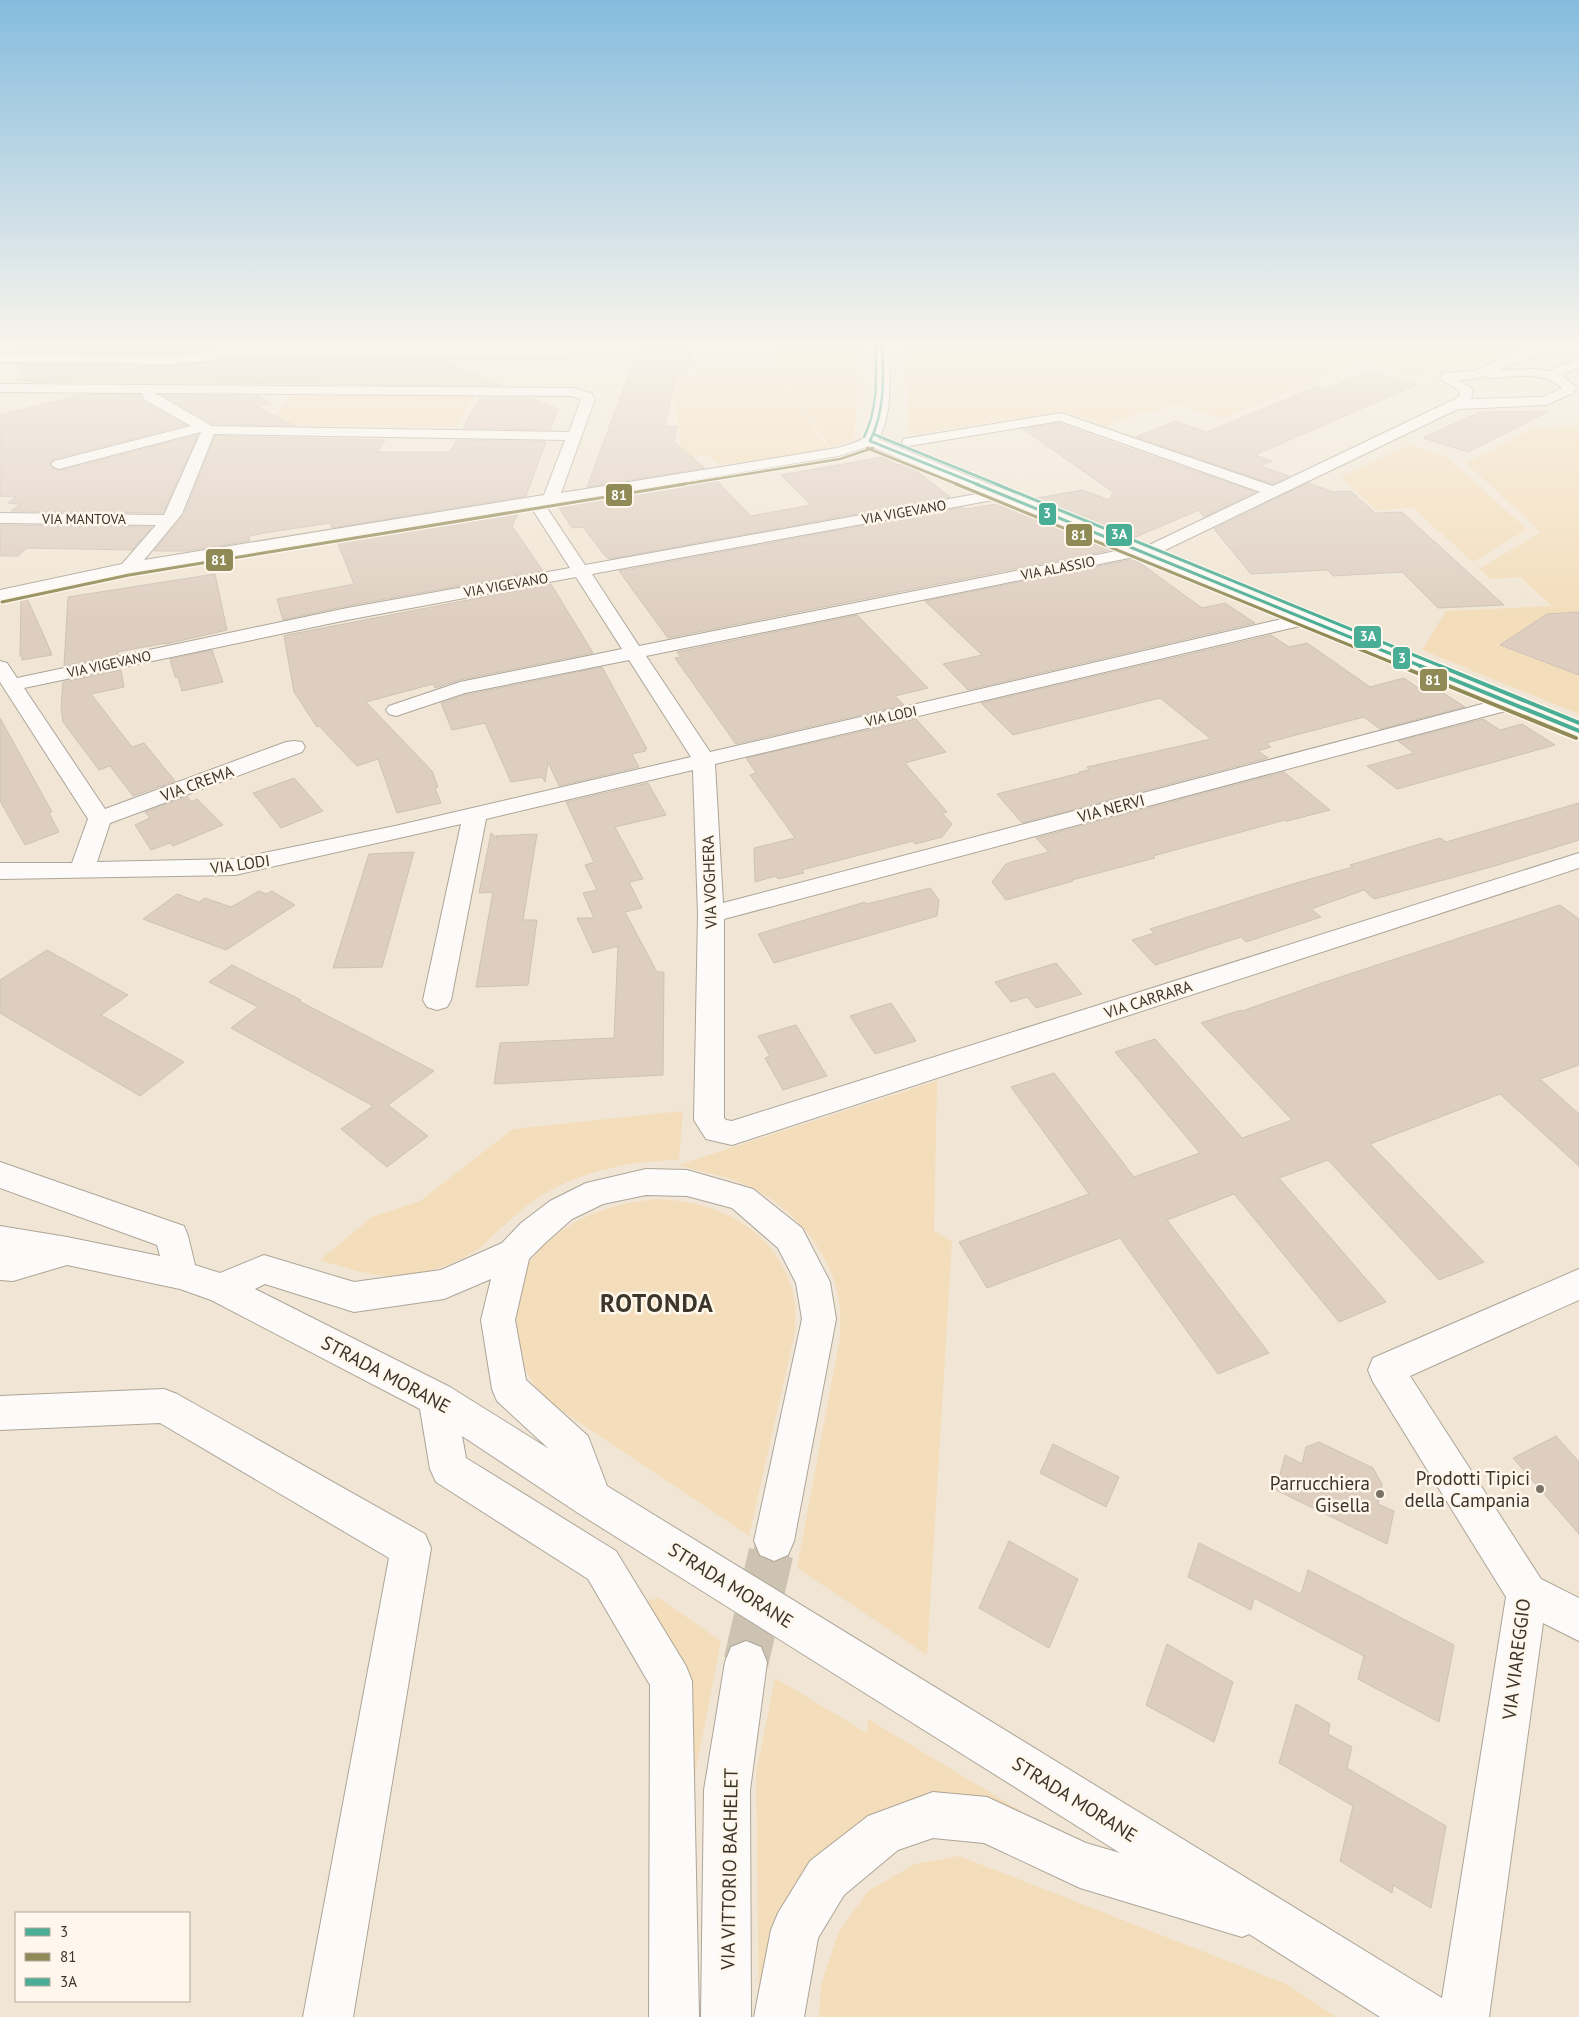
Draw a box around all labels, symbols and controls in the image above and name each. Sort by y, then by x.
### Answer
line badge: 81 [605,483,633,507]
text: 81 [611,486,627,504]
street label: VIA VIGEVANO [859,496,948,528]
line badge: 3 [1038,502,1057,526]
text: 3 [1043,504,1051,522]
street label: VIA MANTOVA [41,510,127,528]
line badge: 81 [1065,523,1093,547]
line badge: 3A [1105,523,1133,547]
text: 3A [1111,525,1128,543]
text: 81 [1071,526,1087,544]
line badge: 81 [205,548,234,572]
text: 81 [211,551,227,569]
street label: VIA ALASSIO [1018,552,1097,584]
street label: VIA VIGEVANO [461,569,550,601]
line badge: 3A [1353,625,1382,649]
text: 3A [1360,627,1377,645]
street label: VIA VIGEVANO [64,646,153,682]
line badge: 3 [1392,646,1411,670]
text: 3 [1398,649,1406,667]
line badge: 81 [1419,668,1448,692]
text: 81 [1425,671,1441,689]
street label: VIA LODI [862,701,919,731]
street label: VIA CREMA [157,760,237,806]
street label: VIA NERVI [1074,789,1147,827]
street label: VIA VOGHERA [697,834,721,930]
street label: VIA LODI [208,850,271,878]
street label: VIA CARRARA [1101,975,1195,1023]
district label: ROTONDA [600,1287,714,1319]
street label: STRADA MORANE [317,1330,455,1418]
place label: Prodotti Tipici della Campania [1405,1466,1530,1512]
place label: Parrucchiera Gisella [1270,1471,1370,1517]
marker: Prodotti Tipici della Campania [1534,1483,1546,1495]
marker: Parrucchiera Gisella [1374,1488,1386,1500]
street label: STRADA MORANE [664,1537,798,1633]
street label: VIA VIAREGGIO [1497,1597,1535,1722]
street label: STRADA MORANE [1008,1751,1142,1847]
street label: VIA VITTORIO BACHELET [715,1767,743,1971]
legend [15,1912,190,2002]
text: 3 [60,1922,68,1941]
text: 81 [60,1947,76,1966]
text: 3A [60,1972,77,1991]

